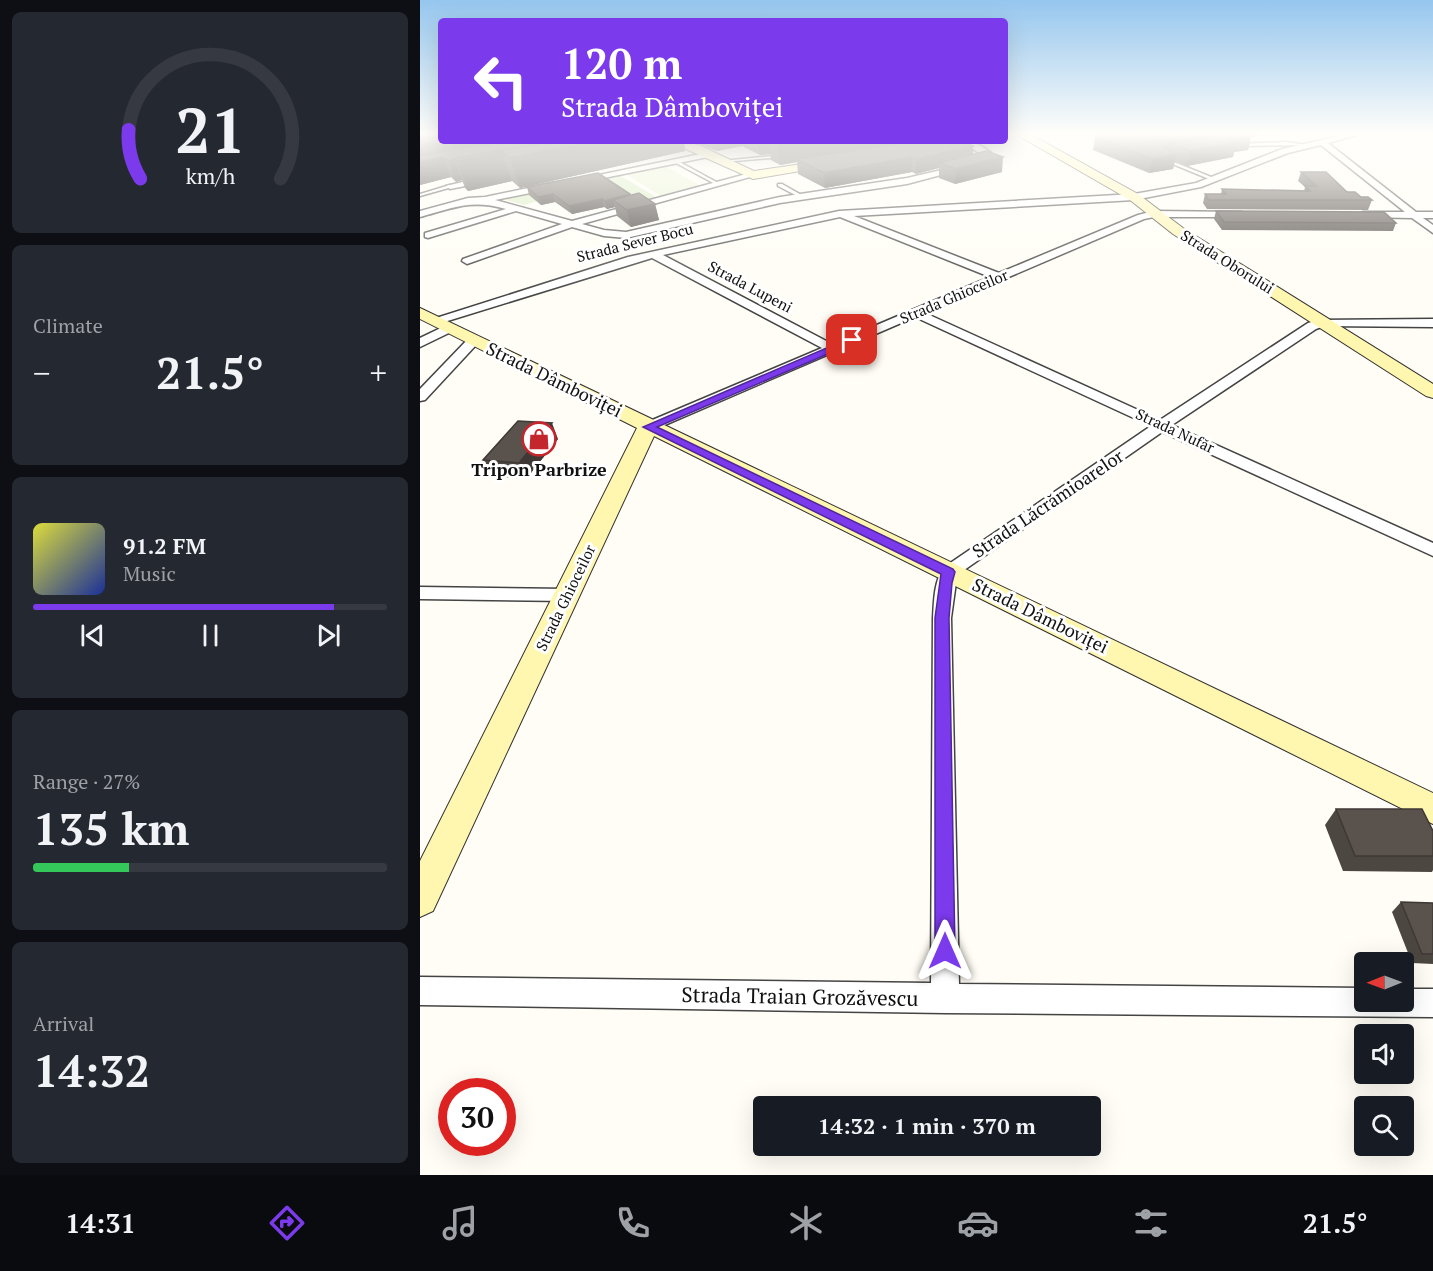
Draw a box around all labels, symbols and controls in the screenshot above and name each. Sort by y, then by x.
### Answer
text: 120 m [561,35,682,91]
icon: left [462,42,540,120]
text: 21 [175,88,245,171]
text: Strada Dâmboviței [561,89,783,125]
text: km/h [185,163,235,191]
street label: Strada Sever Bocu [575,218,695,266]
street label: Strada Oborului [1177,225,1278,298]
street label: Strada Lupeni [705,256,796,317]
street label: Strada Ghioceilor [896,264,1011,328]
text: Climate [33,312,103,339]
pin [826,314,877,365]
icon: arrive [835,323,868,356]
street label: Strada Dâmboviței [483,336,626,422]
text: 21.5° [156,342,264,402]
text: − [33,351,51,394]
text: + [369,351,387,394]
street label: Strada Nufăr [1133,403,1218,457]
shop icon: Tripon Parbrize [521,421,557,457]
street label: Strada Lăcrămioarelor [967,444,1128,563]
place label: Tripon Parbrize [471,457,607,481]
text: 91.2 FM [123,531,206,560]
street label: Strada Ghioceilor [531,541,600,654]
text: Music [123,560,176,587]
street label: Strada Dâmboviței [969,572,1112,658]
icon: previous [76,619,109,652]
icon: pause [194,619,227,652]
icon: next [312,619,345,652]
text: Range · 27% [33,768,140,795]
text: 135 km [33,798,189,858]
position arrow [913,919,977,983]
north arrow [1354,952,1414,1012]
map controls [1354,952,1414,1156]
street label: Strada Traian Grozăvescu [681,980,919,1012]
text: Arrival [33,1010,94,1037]
button: sound [1354,1024,1414,1084]
text: 14:32 [33,1040,150,1100]
speed limit sign: 30 [438,1078,516,1156]
button: search [1354,1096,1414,1156]
text: 14:32 · 1 min · 370 m [818,1111,1036,1140]
icon: directions [266,1202,308,1244]
icon: music [439,1202,481,1244]
icon: phone [612,1202,654,1244]
icon: climate [785,1202,827,1244]
icon: car [957,1202,999,1244]
icon: filters [1130,1202,1172,1244]
text: 14:31 [65,1205,136,1241]
text: 21.5° [1303,1205,1368,1241]

